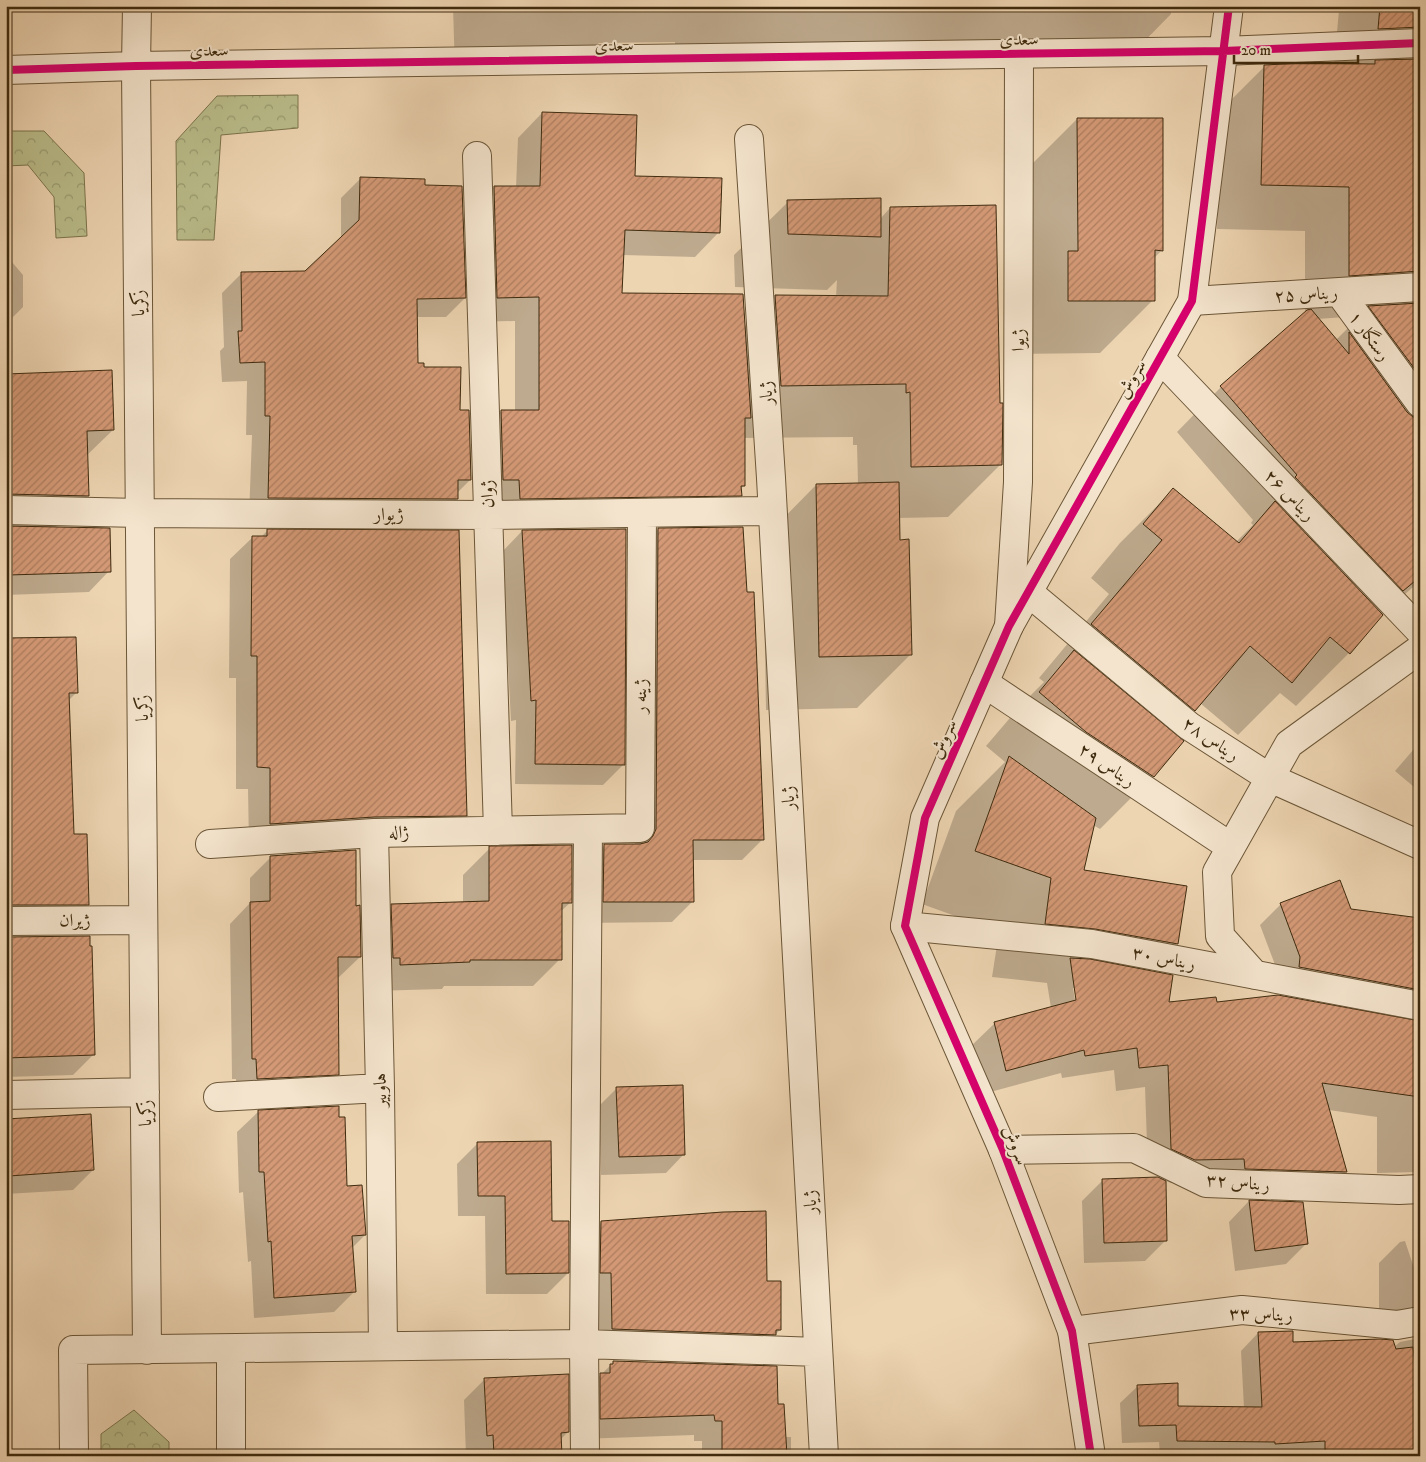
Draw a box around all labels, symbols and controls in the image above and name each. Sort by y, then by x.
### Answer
street label: سعدی [999,29,1039,51]
scale bar [1234,32,1357,64]
street label: سعدی [594,35,634,57]
street label: سعدی [189,40,229,62]
text: 20 m [1241,41,1271,60]
street label: ریناس ۲۵ [1274,282,1339,308]
street label: زکریا [128,289,150,317]
street label: رستگار ۱ [1344,306,1396,366]
street label: ژیوا [1008,329,1030,351]
street label: سروش [1112,356,1151,403]
street label: ژیار [755,380,779,408]
street label: ریناس ۲۶ [1259,465,1319,526]
street label: ژوان [477,479,499,509]
street label: ژیوار [372,504,404,526]
street label: ژینه ر [630,678,652,716]
street label: زکریا [132,695,154,721]
street label: ریناس ۲۸ [1178,713,1243,767]
street label: سروش [925,716,962,763]
street label: ریناس ۲۹ [1074,739,1139,793]
street label: ژیار [777,785,801,813]
street label: ژاله [388,822,410,844]
street label: ژیران [59,910,91,932]
street label: ریناس ۳۰ [1130,942,1197,976]
street label: هاوبیر [370,1073,392,1109]
street label: زکریا [135,1099,157,1127]
street label: سروش [997,1122,1033,1169]
street label: ریناس ۳۲ [1205,1169,1271,1197]
street label: ژیار [799,1189,823,1217]
street label: ریناس ۳۳ [1229,1303,1293,1327]

